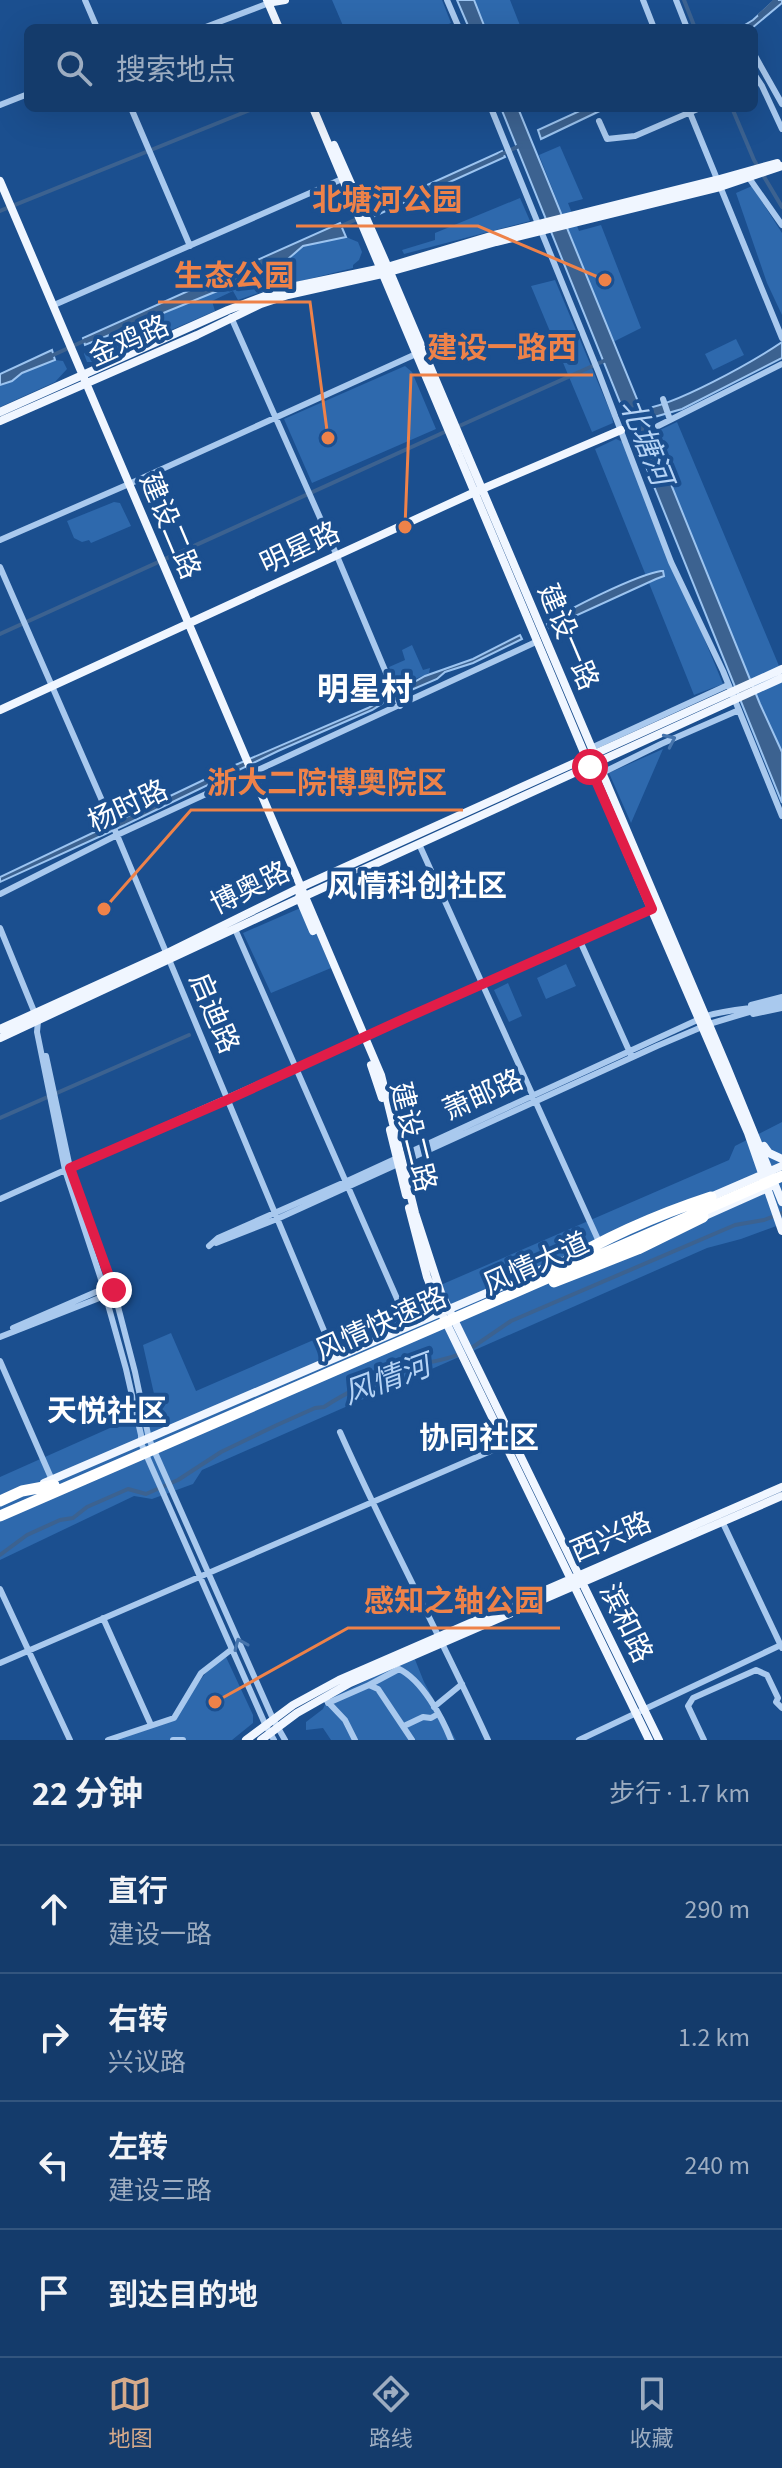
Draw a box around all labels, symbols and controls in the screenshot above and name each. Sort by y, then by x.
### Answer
search box [24,24,758,112]
icon: search [52,46,96,90]
text: 搜索地点 [116,49,236,92]
callout: 北塘河公园 [296,172,478,226]
text: 北塘河公园 [312,179,462,222]
callout: 生态公园 [158,248,310,302]
text: 生态公园 [174,255,294,298]
street label: 金鸡路 [82,306,176,376]
callout: 建设一路西 [411,321,593,375]
text: 建设一路西 [427,327,577,370]
water label: 北塘河 [609,392,685,496]
street label: 建设二路 [130,467,210,585]
street label: 明星路 [253,512,347,584]
street label: 建设一路 [528,578,608,696]
district label: 明星村 [317,667,413,713]
one-way arrow [661,734,676,750]
route start [572,749,608,785]
callout: 浙大二院博奥院区 [191,756,463,810]
text: 浙大二院博奥院区 [207,762,447,805]
street label: 杨时路 [81,770,175,842]
street label: 博奥路 [203,852,297,924]
district label: 风情科创社区 [327,865,507,908]
street label: 启迪路 [179,967,249,1059]
street label: 萧邮路 [436,1060,530,1130]
street label: 建设二路 [380,1078,446,1196]
street label: 风情大道 [477,1223,595,1305]
route end [96,1272,132,1308]
street label: 风情快速路 [309,1277,453,1371]
water label: 风情河 [337,1343,441,1416]
district label: 天悦社区 [47,1390,167,1433]
district label: 协同社区 [419,1417,539,1460]
street label: 西兴路 [565,1502,657,1572]
callout: 感知之轴公园 [348,1574,560,1628]
street label: 滨和路 [590,1576,662,1670]
text: 感知之轴公园 [364,1580,544,1623]
one-way arrow [234,1638,250,1652]
text: 22 分钟 [32,1770,143,1819]
text: 步行 · 1.7 km [609,1775,750,1812]
text: 直行 [108,1870,168,1913]
icon: ahead [32,1887,76,1931]
text: 290 m [684,1891,750,1928]
text: 建设一路 [108,1916,212,1953]
text: 右转 [108,1998,168,2041]
icon: right [32,2015,76,2059]
text: 1.2 km [678,2019,750,2056]
text: 兴议路 [108,2044,186,2081]
text: 左转 [108,2126,168,2169]
icon: left [32,2143,76,2187]
text: 240 m [684,2147,750,2184]
text: 建设三路 [108,2172,212,2209]
icon: arrive [32,2271,76,2315]
text: 到达目的地 [108,2274,258,2317]
tab: 地图 [108,2372,152,2455]
tab: 路线 [369,2372,413,2455]
tab: 收藏 [630,2372,674,2455]

